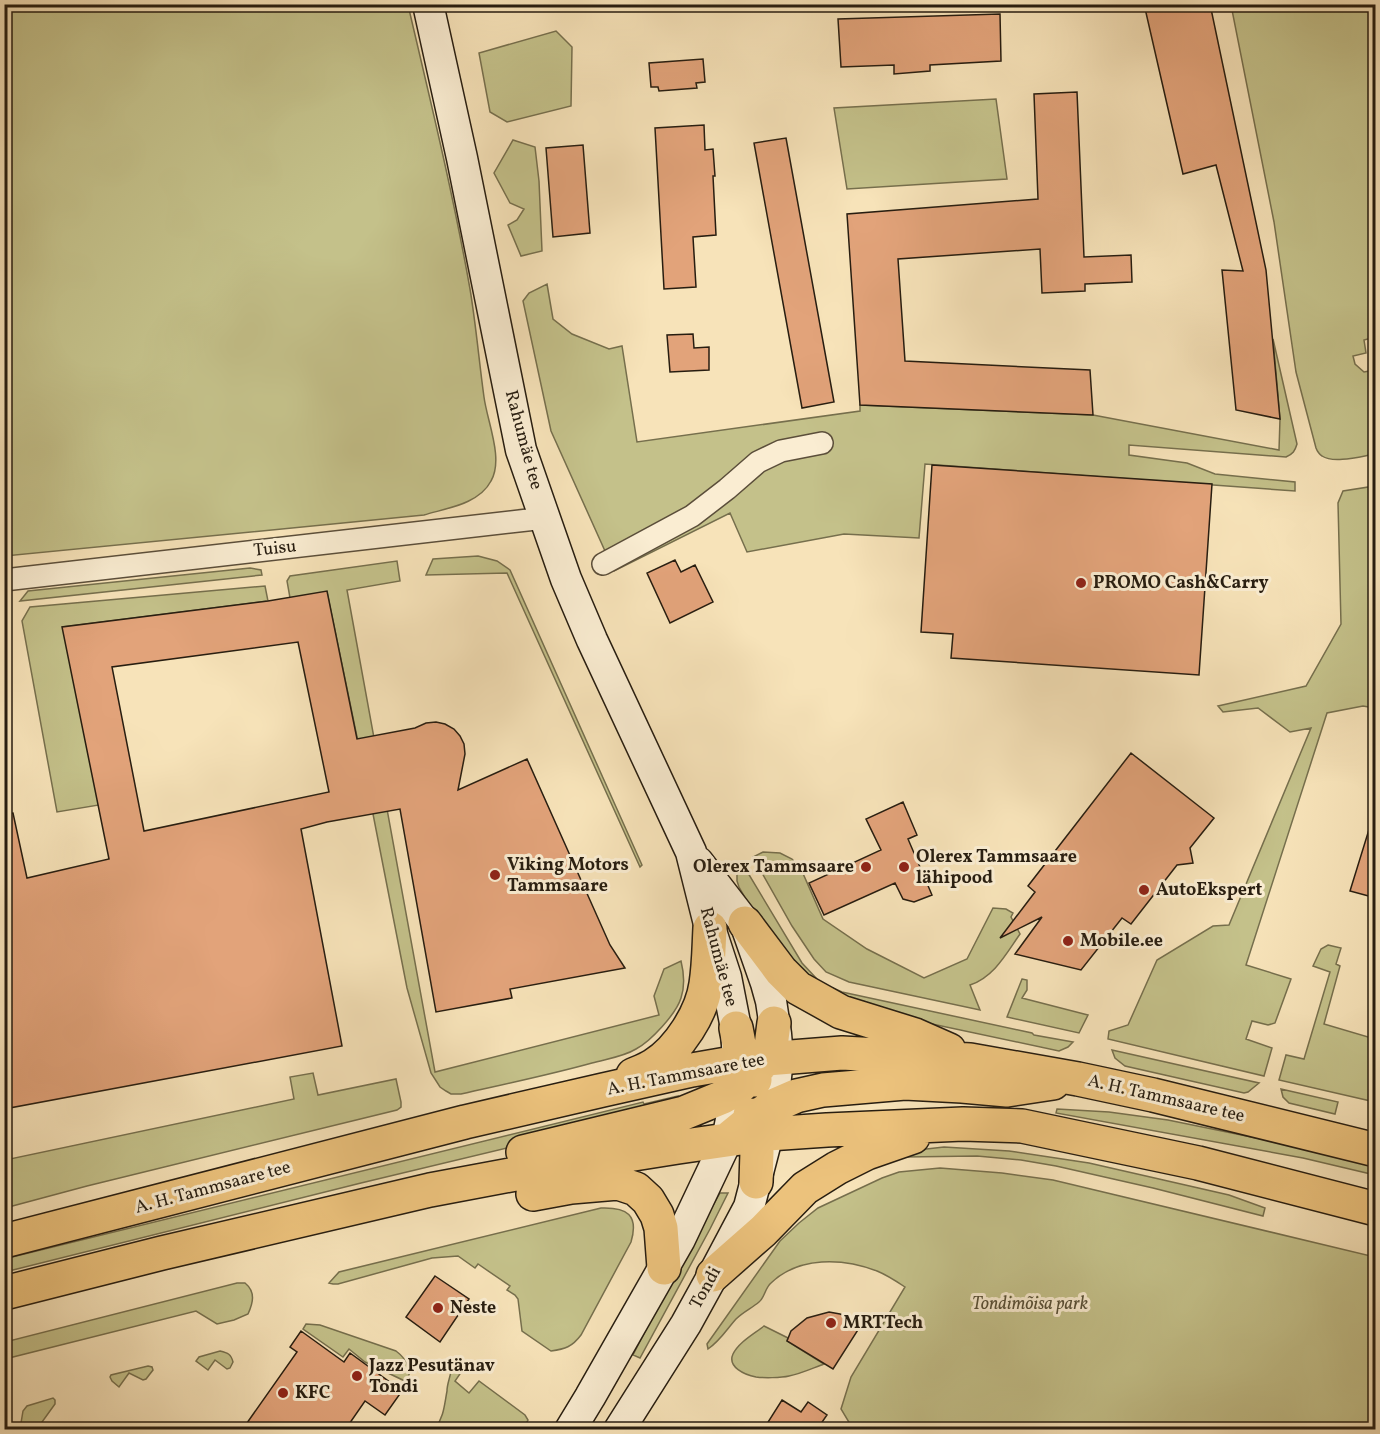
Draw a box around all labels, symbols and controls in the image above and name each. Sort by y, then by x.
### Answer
street label: Rahumäe tee [498,387,548,493]
street label: Tuisu [252,534,298,564]
place label: PROMO Cash&Carry [1093,571,1269,596]
marker: PROMO Cash&Carry [1074,576,1088,590]
place label: Olerex Tammsaare lähipood [916,845,1077,891]
place label: Viking Motors Tammsaare [507,853,629,899]
place label: Olerex Tammsaare [693,855,854,880]
marker: Olerex Tammsaare [859,860,873,874]
marker: Olerex Tammsaare lähipood [897,860,911,874]
marker: Viking Motors Tammsaare [488,868,502,882]
place label: AutoEkspert [1156,878,1263,903]
marker: AutoEkspert [1137,883,1151,897]
street label: Rahumäe tee [693,904,743,1010]
place label: Mobile.ee [1080,929,1163,954]
marker: Mobile.ee [1061,934,1075,948]
street label: A. H. Tammsaare tee [605,1047,767,1103]
street label: A. H. Tammsaare tee [1085,1069,1247,1129]
street label: A. H. Tammsaare tee [132,1155,294,1221]
street label: Tondi [684,1262,728,1314]
park label: Tondimõisa park [972,1292,1088,1317]
place label: Neste [450,1296,496,1321]
marker: Neste [431,1301,445,1315]
place label: MRTTech [843,1311,924,1336]
marker: MRTTech [824,1316,838,1330]
place label: Jazz Pesutänav Tondi [368,1354,495,1400]
marker: Jazz Pesutänav Tondi [350,1369,364,1383]
place label: KFC [295,1381,330,1406]
marker: KFC [276,1386,290,1400]

